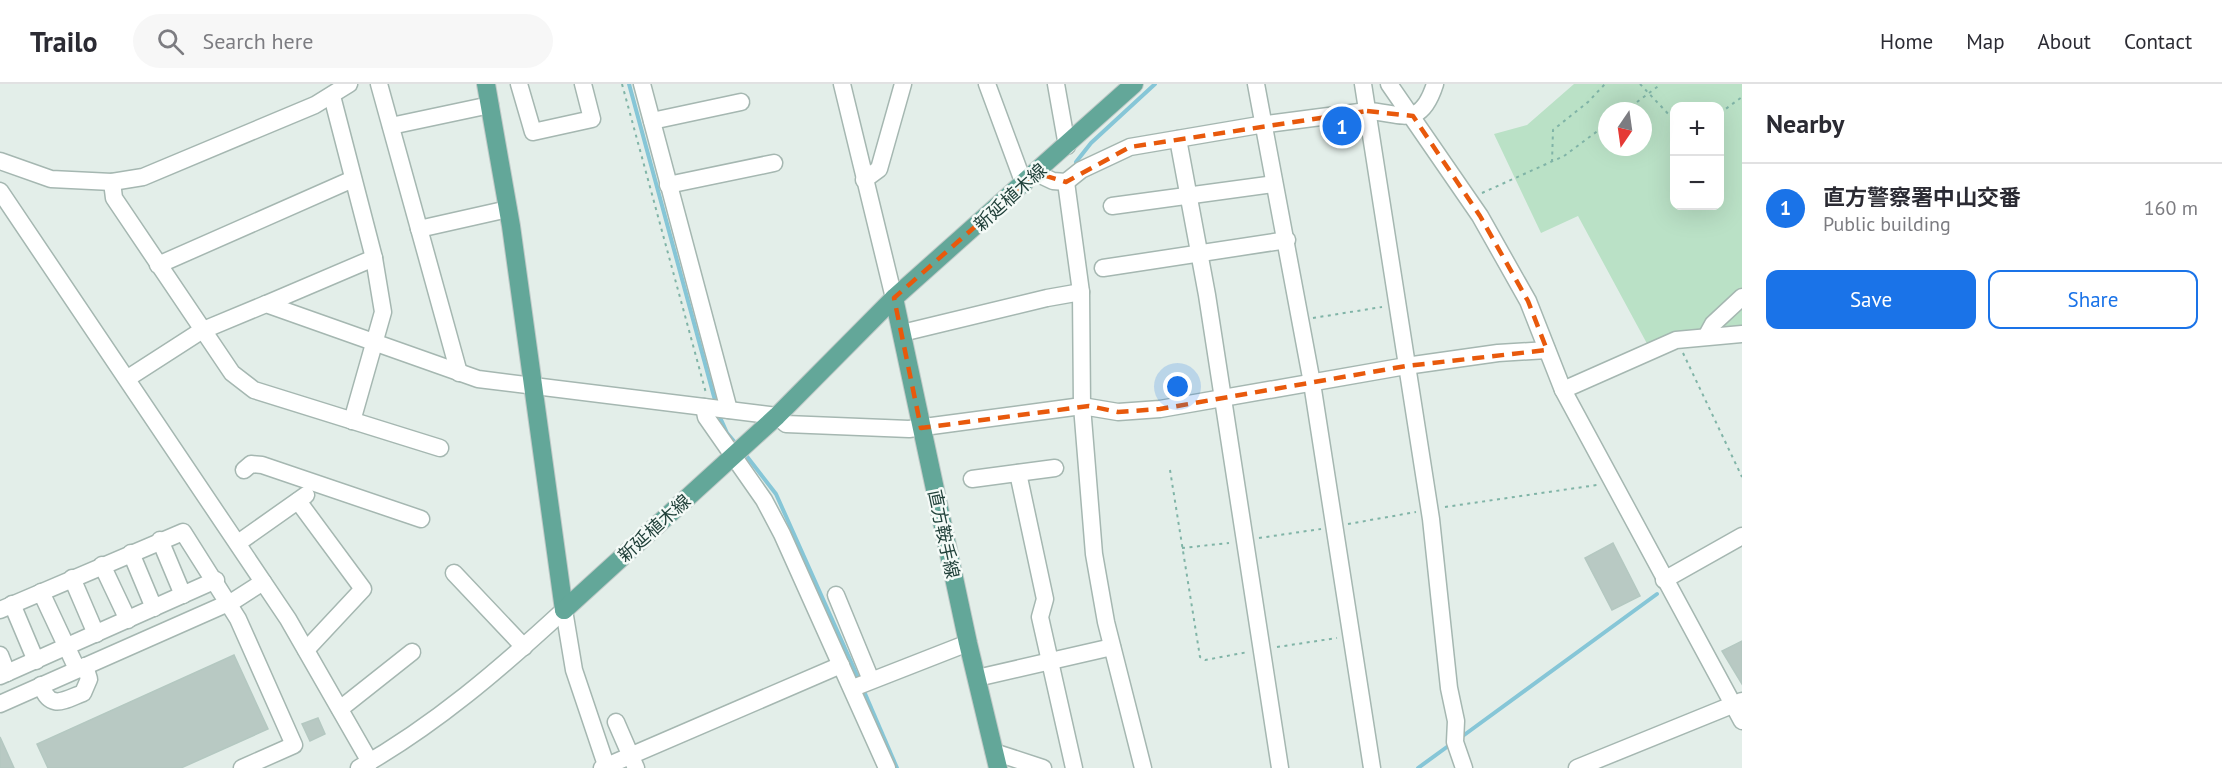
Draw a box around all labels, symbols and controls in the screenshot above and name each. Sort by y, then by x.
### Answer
search box [133,14,553,68]
text: Trailo [30,23,97,60]
icon: search [154,25,187,58]
text: Search here [202,27,313,55]
text: Home [1880,28,1933,55]
text: Map [1966,28,2005,55]
text: About [2038,28,2091,55]
text: Contact [2124,28,2192,55]
north arrow [1598,102,1652,156]
map controls [1670,102,1724,210]
button: + [1670,102,1724,156]
pin: 1 [1322,104,1362,148]
text: Nearby [1766,107,1844,140]
button: − [1670,156,1724,210]
street label: 新延植木線 [969,158,1051,236]
text: 直方警察署中山交番 [1823,183,2021,211]
text: 1 [1780,195,1791,221]
text: 160 m [2144,195,2198,221]
text: Public building [1823,211,1951,237]
button: Save [1766,270,1976,329]
button: Share [1988,270,2198,329]
your location [1163,372,1192,401]
street label: 直方鞍手線 [923,488,965,580]
street label: 新延植木線 [613,489,695,567]

